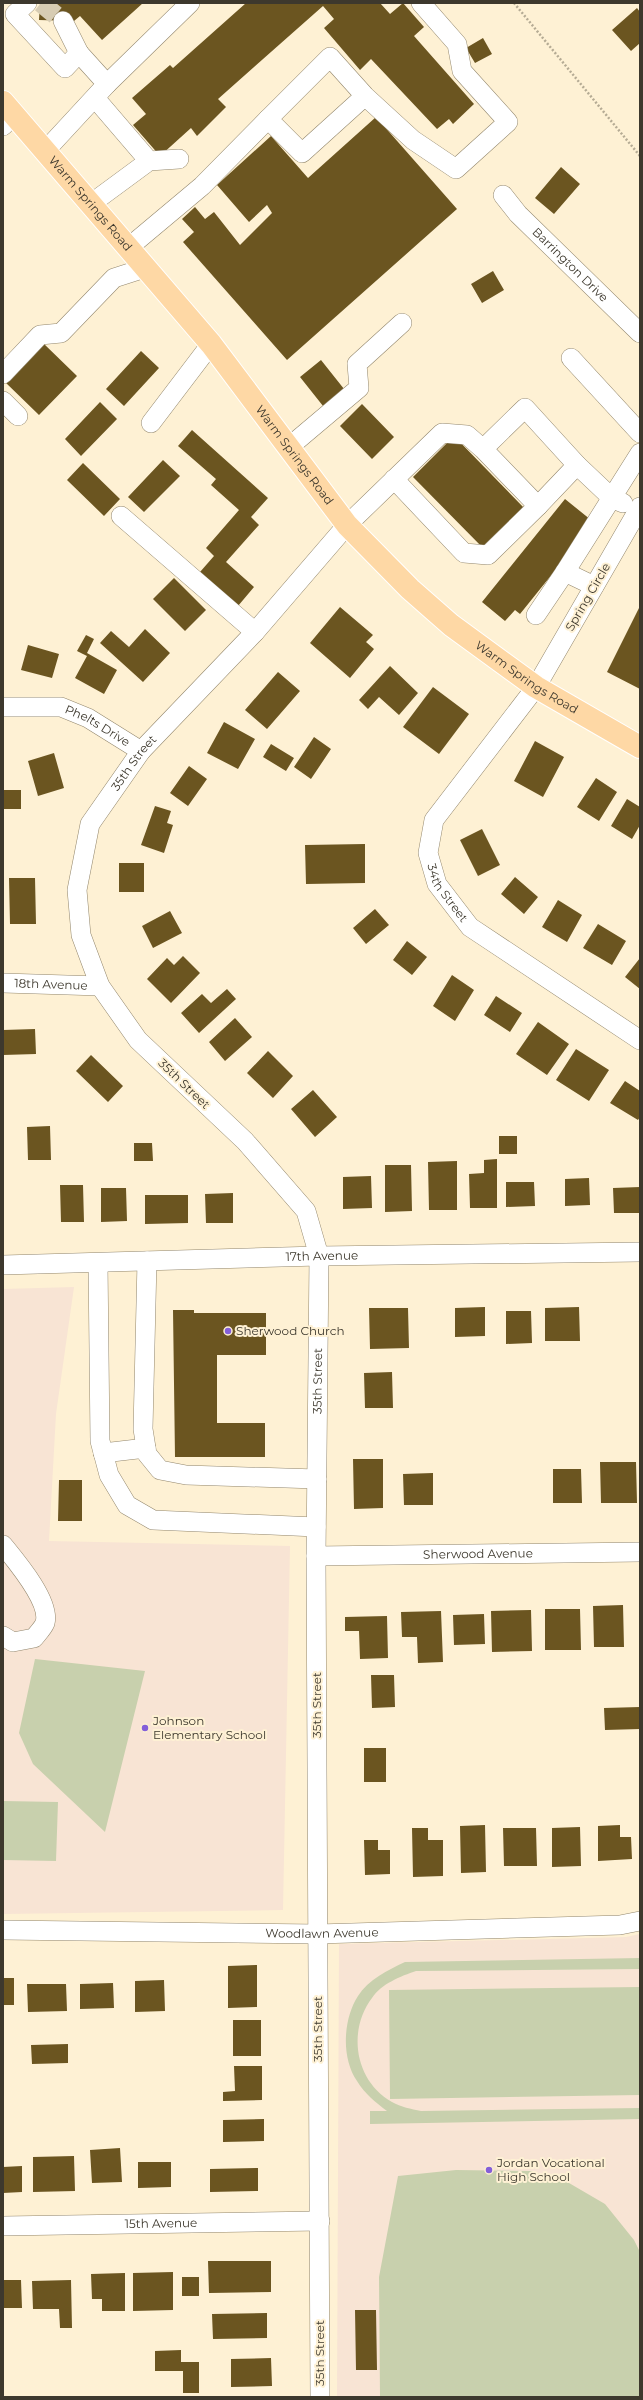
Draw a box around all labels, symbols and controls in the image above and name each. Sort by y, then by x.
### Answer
street label: Warm Springs Road [46,153,136,254]
street label: Barrington Drive [529,224,612,305]
street label: Warm Springs Road [253,402,337,507]
street label: Spring Circle [562,560,613,634]
street label: Warm Springs Road [473,637,581,717]
street label: Phelts Drive [63,701,133,749]
street label: 35th Street [108,732,159,793]
street label: 34th Street [424,862,472,925]
street label: 18th Avenue [14,975,88,993]
street label: 35th Street [155,1055,213,1112]
street label: 17th Avenue [285,1248,358,1264]
place label: Sherwood Church [236,1323,345,1338]
marker: Sherwood Church [223,1326,233,1336]
street label: 35th Street [309,1348,325,1414]
street label: Sherwood Avenue [423,1545,533,1562]
street label: 35th Street [309,1672,324,1738]
place label: Johnson Elementary School [152,1713,266,1742]
marker: Johnson Elementary School [140,1723,150,1733]
street label: Woodlawn Avenue [265,1924,379,1941]
street label: 35th Street [310,1996,325,2062]
place label: Jordan Vocational High School [496,2155,605,2184]
marker: Jordan Vocational High School [484,2165,494,2175]
street label: 15th Avenue [125,2215,197,2231]
street label: 35th Street [312,2320,327,2386]

